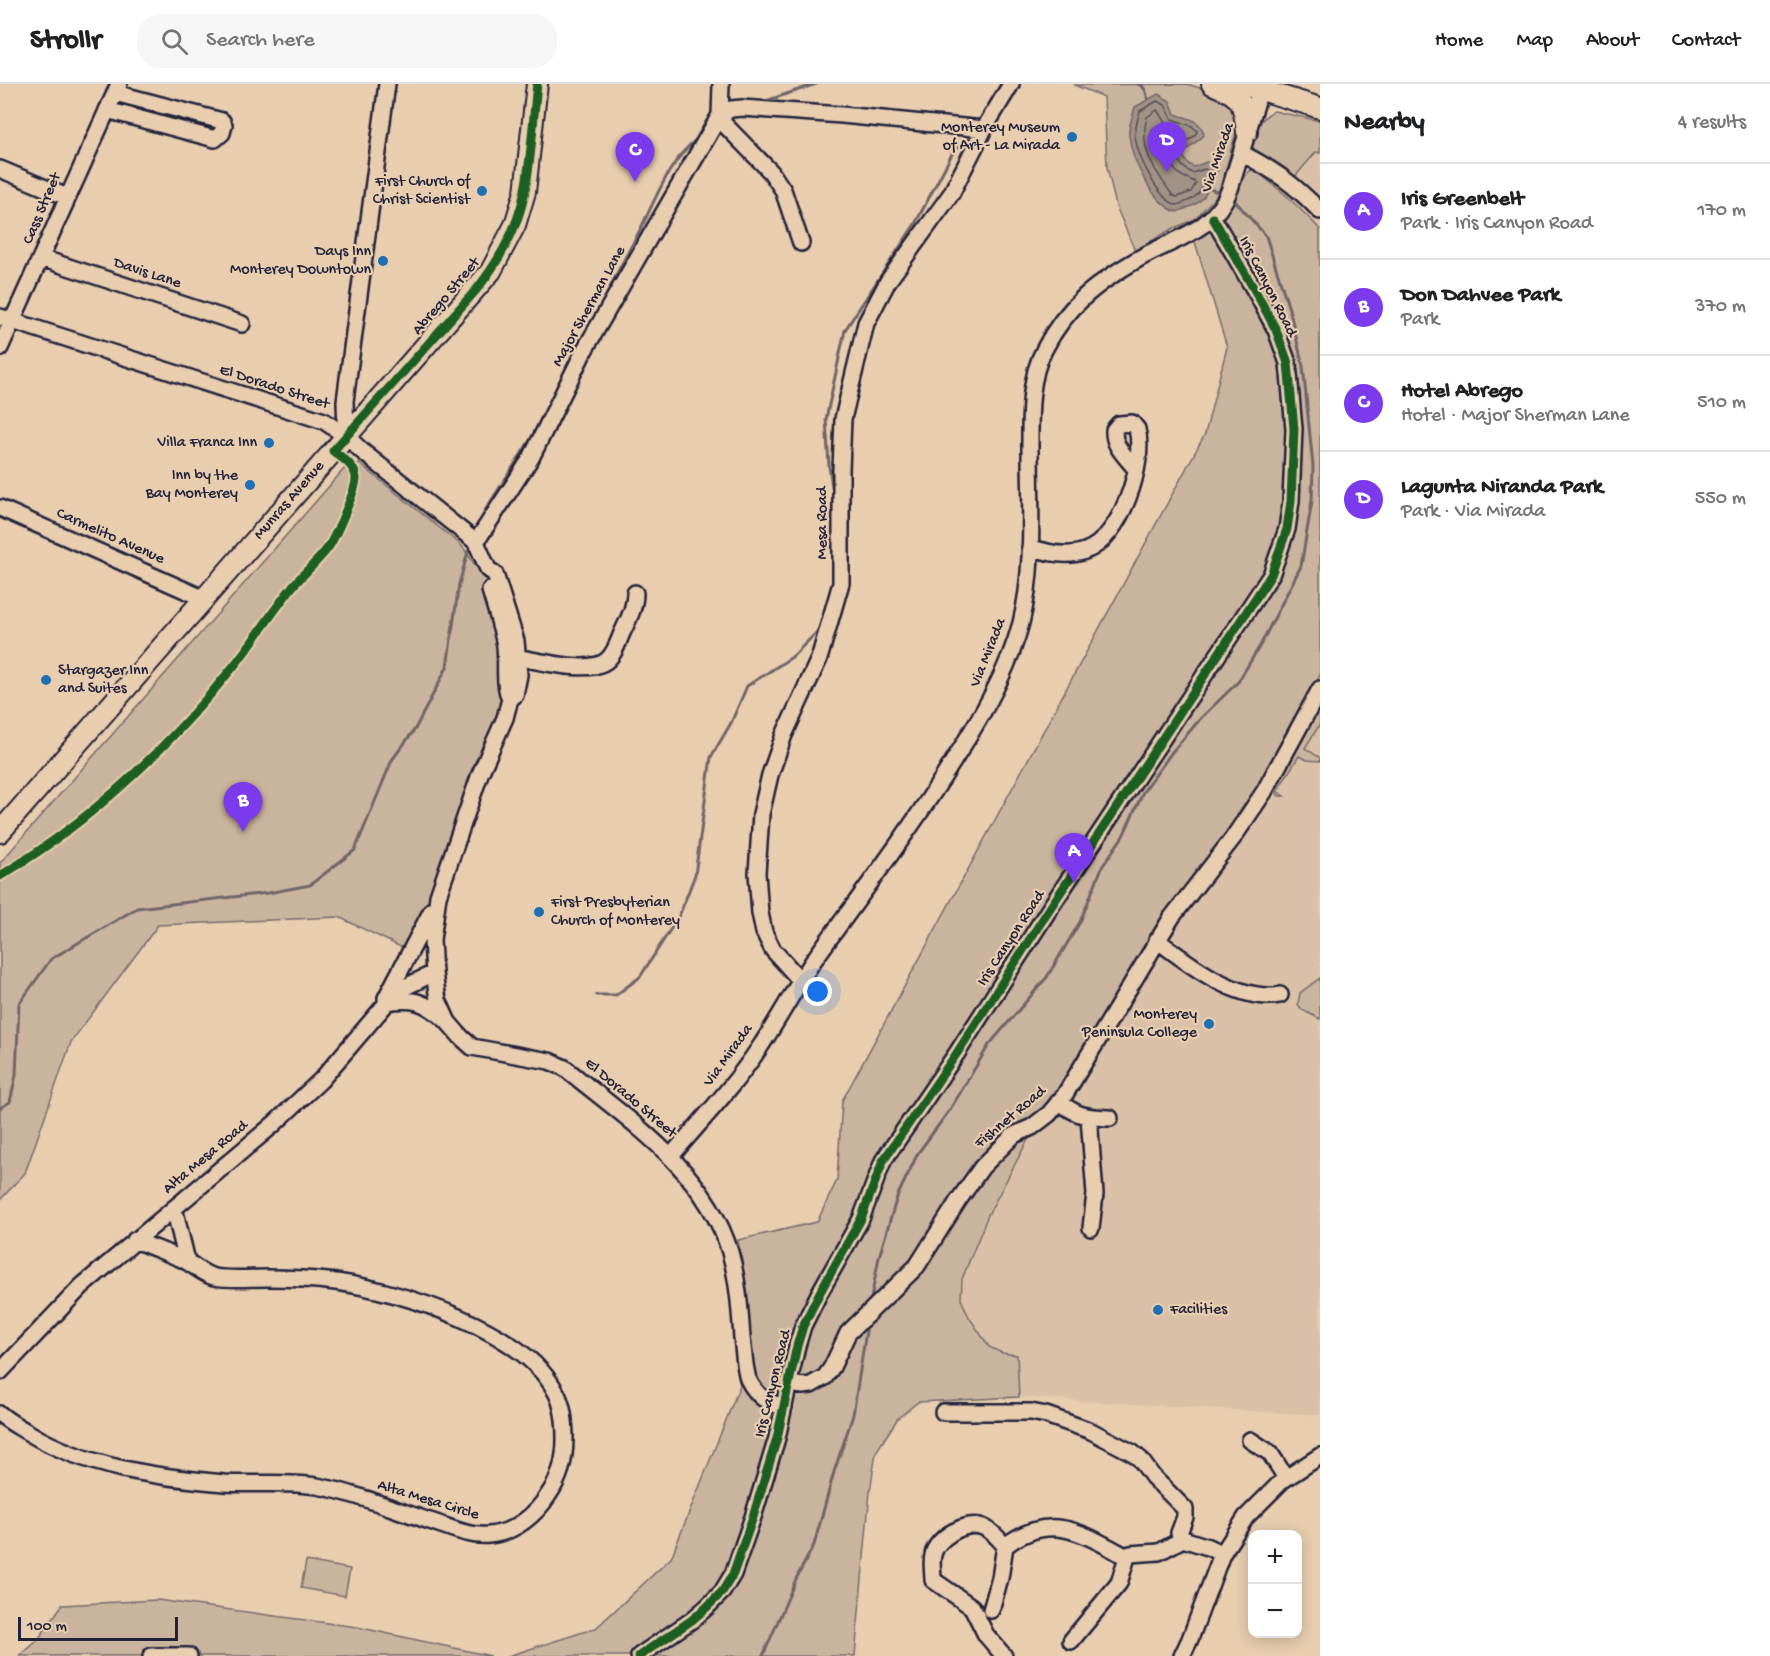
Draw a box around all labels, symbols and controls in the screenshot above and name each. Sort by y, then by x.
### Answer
search box [137,14,557,68]
text: Strollr [30,25,101,58]
icon: search [158,25,191,58]
text: Search here [206,28,315,54]
text: Home [1435,29,1483,54]
text: Map [1516,29,1553,54]
text: About [1586,29,1639,54]
text: Contact [1672,29,1740,54]
text: Nearby [1344,108,1425,139]
text: 4 results [1678,112,1746,135]
place label: Monterey Museum of Art - La Mirada [941,119,1061,156]
street label: Via Mirada [1198,120,1240,196]
pin: D [1148,122,1186,172]
marker: Monterey Museum of Art - La Mirada [1065,130,1079,144]
pin: C [616,132,654,182]
street label: Cass Street [19,169,67,248]
place label: First Church of Christ Scientist [373,173,471,210]
marker: First Church of Christ Scientist [475,184,489,198]
text: Iris Greenbelt [1401,187,1524,213]
text: A [1358,200,1369,223]
text: 170 m [1697,200,1746,223]
text: Park · Iris Canyon Road [1401,213,1593,236]
street label: Iris Canyon Road [1233,234,1301,342]
place label: Days Inn Monterey Downtown [230,243,371,280]
street label: Major Sherman Lane [549,243,631,370]
street label: Abrego Street [409,253,486,340]
street label: Davis Lane [110,254,184,294]
marker: Days Inn Monterey Downtown [376,254,390,268]
text: Don Dahvee Park [1401,283,1560,309]
text: B [1358,296,1369,319]
text: 370 m [1695,296,1746,319]
text: Park [1401,309,1439,332]
street label: El Dorado Street [217,361,333,415]
text: Hotel Abrego [1401,379,1523,405]
text: C [1358,392,1369,415]
text: 510 m [1697,392,1746,415]
text: Hotel · Major Sherman Lane [1401,405,1630,428]
place label: Villa Franca Inn [156,434,257,453]
marker: Villa Franca Inn [262,436,276,450]
street label: Munras Avenue [250,457,330,544]
place label: Inn by the Bay Monterey [145,467,239,504]
text: Lagunta Niranda Park [1401,475,1603,501]
marker: Inn by the Bay Monterey [243,478,257,492]
street label: Mesa Road [814,485,833,559]
text: D [1357,488,1370,511]
text: 550 m [1695,488,1746,511]
text: Park · Via Mirada [1401,501,1545,524]
street label: Carmelito Avenue [53,505,168,570]
street label: Via Mirada [966,615,1012,691]
place label: Stargazer Inn and Suites [58,662,149,699]
marker: Stargazer Inn and Suites [39,673,53,687]
pin: B [224,782,262,832]
pin: A [1054,834,1094,883]
street label: Iris Canyon Road [974,886,1051,990]
place label: First Presbyterian Church of Monterey [550,894,680,931]
marker: First Presbyterian Church of Monterey [532,905,546,919]
your location [803,977,832,1006]
place label: Monterey Peninsula College [1081,1006,1198,1043]
marker: Monterey Peninsula College [1202,1017,1216,1031]
street label: Via Mirada [699,1020,759,1092]
street label: El Dorado Street [580,1055,681,1144]
street label: Fishnet Road [971,1082,1052,1154]
street label: Alta Mesa Road [160,1116,254,1199]
place label: Facilities [1169,1301,1228,1320]
marker: Facilities [1151,1303,1165,1317]
street label: Iris Canyon Road [751,1327,797,1440]
street label: Alta Mesa Circle [375,1477,482,1526]
map controls [1248,1530,1302,1638]
button: + [1248,1530,1302,1584]
button: − [1248,1584,1302,1638]
scale bar [18,1614,178,1642]
text: 100 m [27,1618,67,1637]

